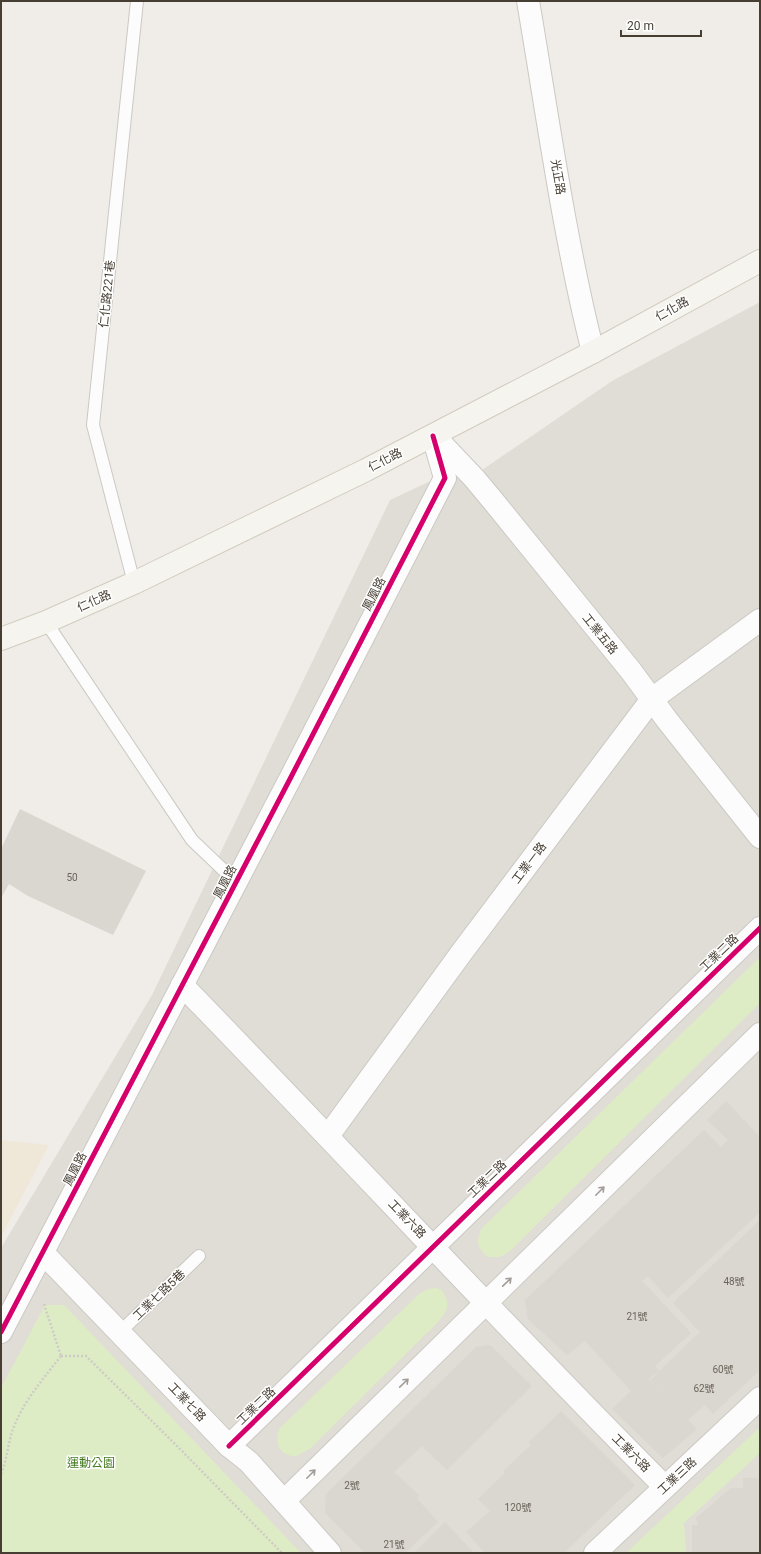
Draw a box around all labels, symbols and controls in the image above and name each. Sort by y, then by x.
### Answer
scale bar [621,12,701,38]
text: 20 m [627,19,654,33]
street label: 光正路 [548,158,568,196]
street label: 仁化路221巷 [96,259,118,329]
street label: 仁化路 [653,294,691,324]
street label: 仁化路 [366,446,404,474]
street label: 鳳凰路 [360,575,388,613]
street label: 仁化路 [75,587,113,615]
street label: 工業五路 [579,611,621,657]
street label: 工業一路 [509,840,549,886]
street label: 鳳凰路 [211,863,239,901]
house number: 50 [66,872,78,883]
street label: 工業二路 [697,931,741,975]
street label: 鳳凰路 [61,1150,89,1188]
street label: 工業二路 [465,1157,509,1201]
one-way arrow [595,1187,605,1196]
street label: 工業六路 [385,1197,429,1241]
street label: 工業七路5巷 [130,1267,188,1323]
house number: 48號 [723,1276,745,1287]
one-way arrow [502,1277,512,1287]
house number: 21號 [626,1311,648,1322]
house number: 60號 [712,1364,734,1375]
one-way arrow [399,1378,409,1388]
street label: 工業七路 [165,1380,209,1424]
house number: 62號 [693,1383,715,1394]
street label: 工業二路 [234,1384,278,1428]
street label: 工業六路 [609,1431,653,1475]
street label: 工業三路 [655,1455,699,1497]
park label: 運動公園 [67,1456,115,1470]
one-way arrow [306,1469,316,1479]
house number: 2號 [344,1480,360,1491]
house number: 120號 [505,1502,531,1513]
house number: 21號 [383,1539,405,1550]

